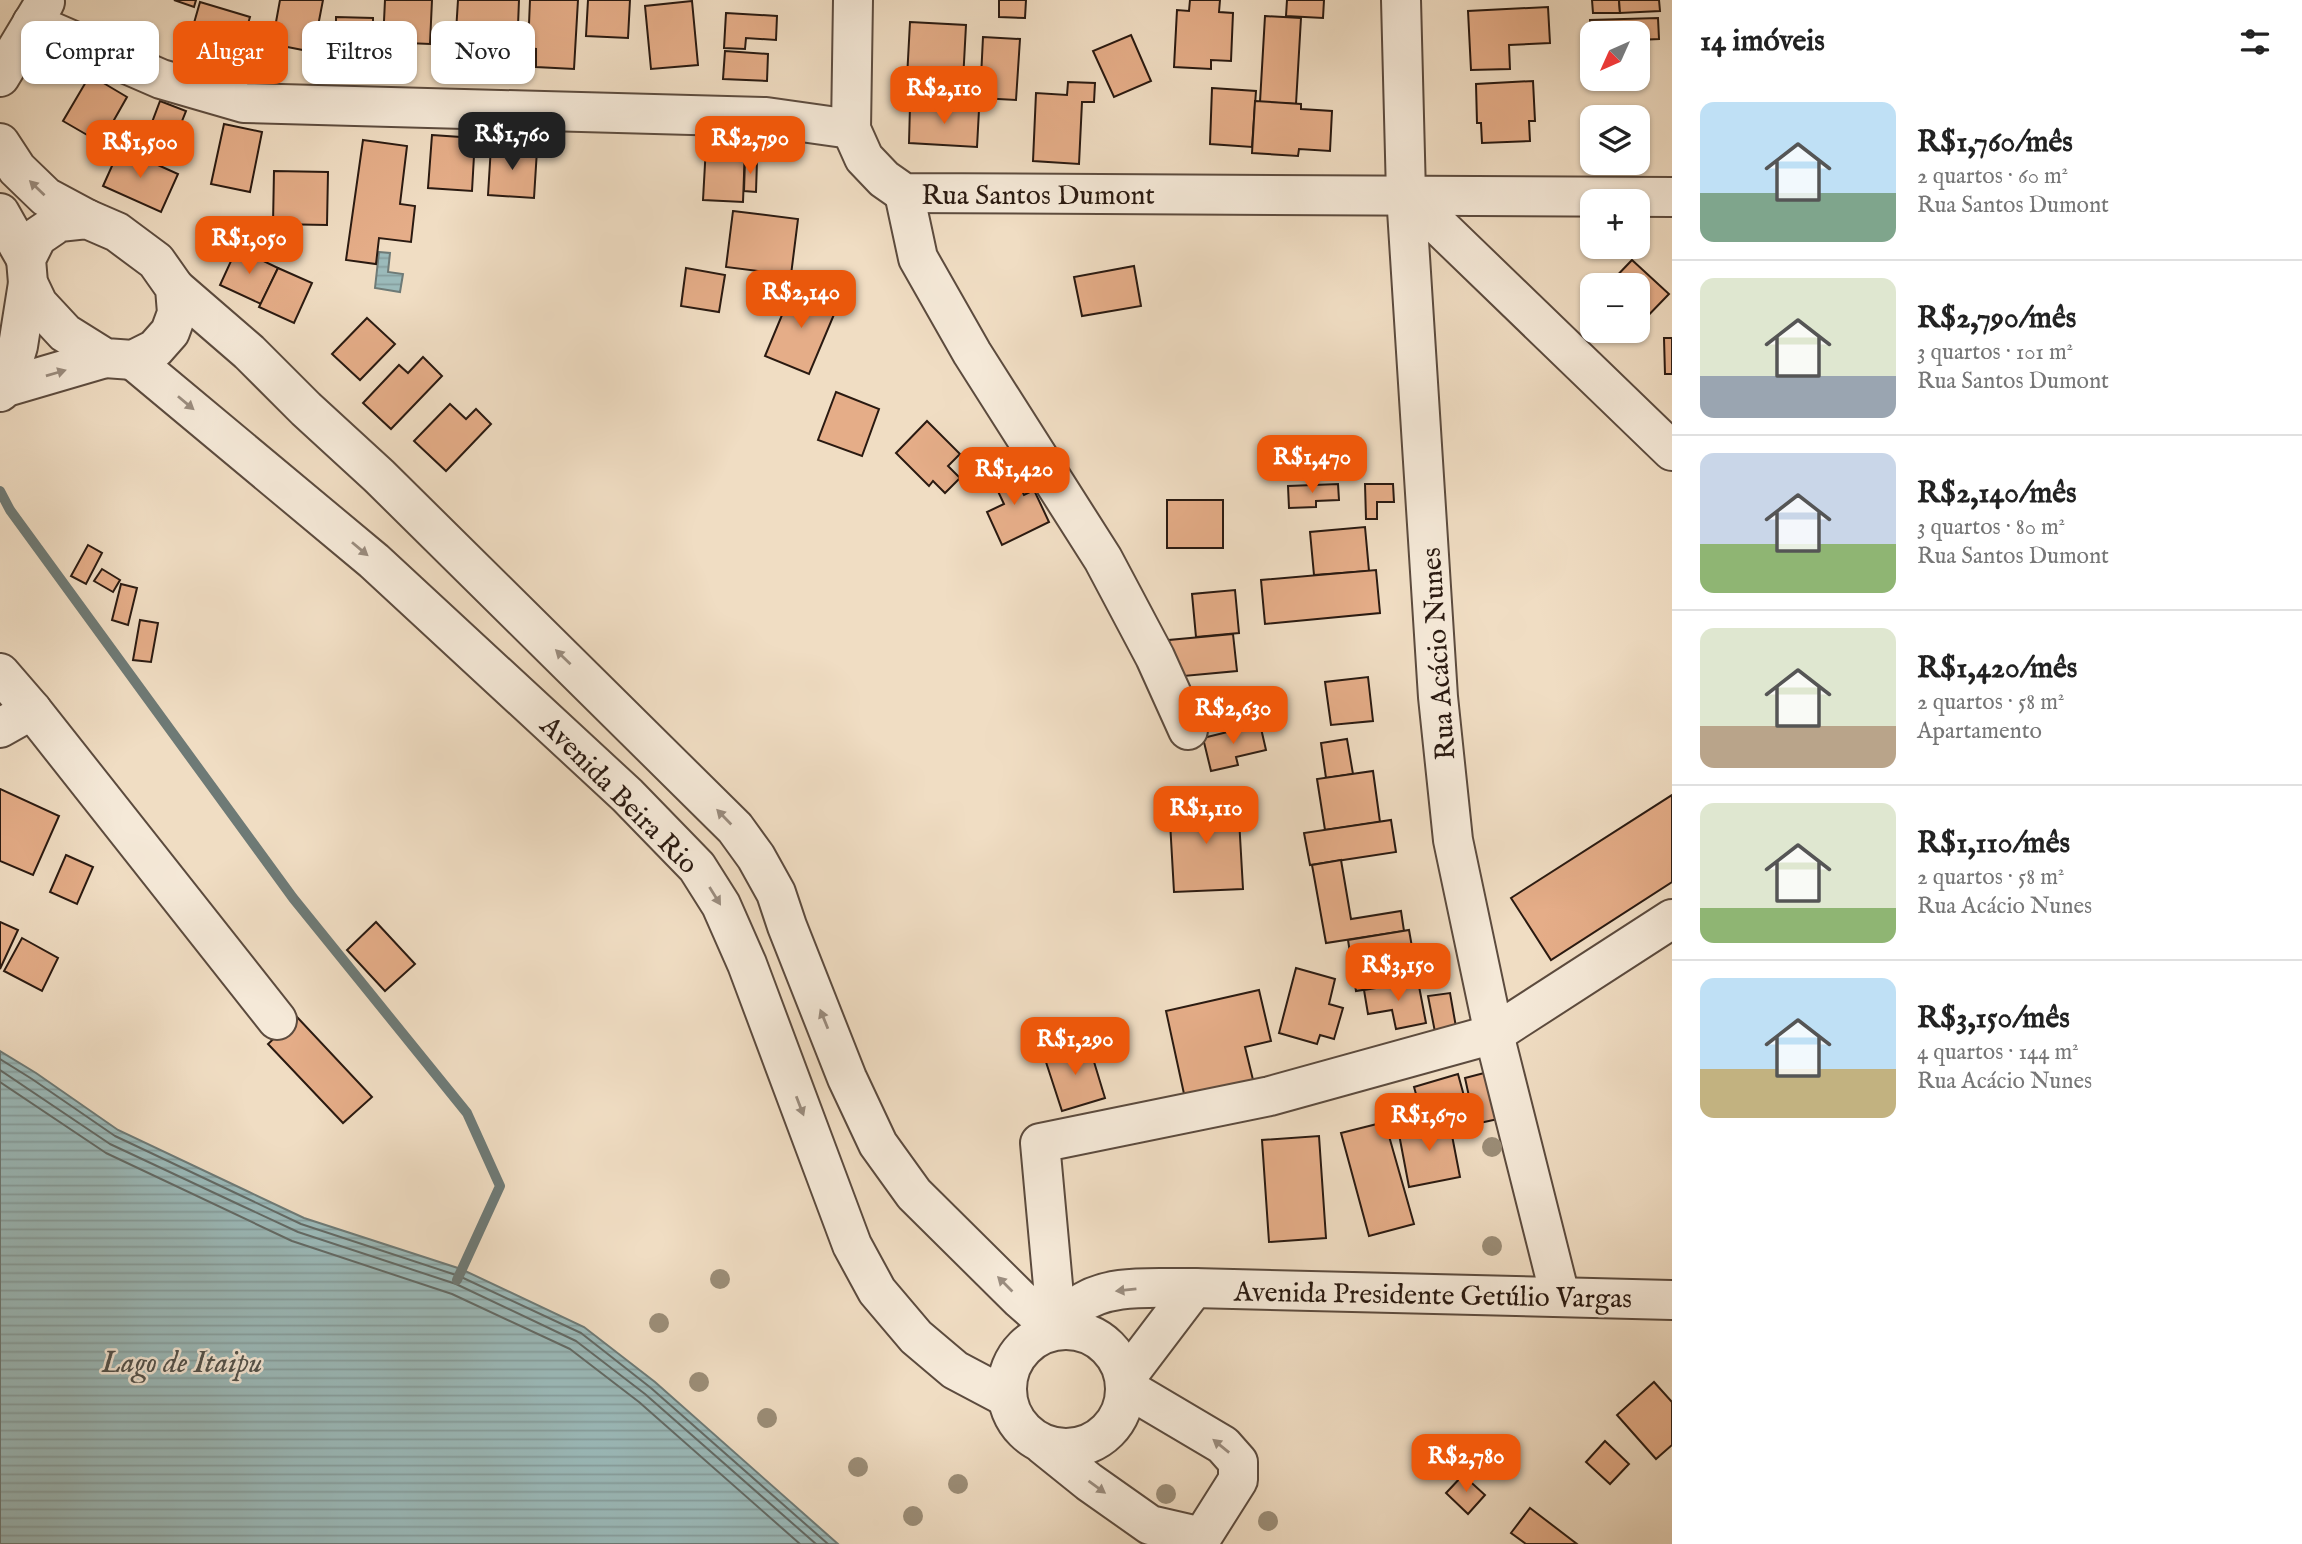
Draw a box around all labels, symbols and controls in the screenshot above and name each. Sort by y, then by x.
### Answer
chip: Comprar [21,21,159,84]
chip: Alugar [173,21,288,84]
chip: Filtros [302,21,417,84]
chip: Novo [431,21,535,84]
north arrow [1580,21,1650,91]
map controls [1580,21,1650,343]
text: 14 imóveis [1700,23,1825,61]
icon: filters [2236,23,2274,61]
pin: R$2,110 [879,66,1009,126]
text: R$2,110 [906,74,982,103]
button: layers [1580,105,1650,175]
pin: R$1,760 [447,113,577,172]
pin: R$2,790 [685,116,815,176]
pin: R$1,500 [75,120,205,180]
text: R$1,760 [474,120,550,149]
text: R$2,790 [711,124,789,153]
text: R$1,760/mês [1917,124,2073,162]
text: R$1,500 [102,128,178,157]
icon: home [1756,130,1840,214]
text: 2 quartos · 60 m² [1917,162,2068,191]
street label: Rua Santos Dumont [921,179,1155,214]
one-way arrow [29,181,46,197]
button: + [1580,189,1650,259]
text: Rua Santos Dumont [1917,191,2109,220]
pin: R$1,050 [184,216,314,276]
text: R$1,050 [211,224,287,253]
pin: R$2,140 [736,270,866,330]
button: − [1580,273,1650,343]
text: R$2,140 [762,278,840,307]
text: R$2,790/mês [1917,300,2076,338]
icon: home [1756,306,1840,390]
text: 3 quartos · 101 m² [1917,338,2073,367]
text: Rua Santos Dumont [1917,367,2109,396]
one-way arrow [45,368,66,378]
one-way arrow [177,395,195,410]
pin: R$1,470 [1247,435,1377,495]
text: R$1,470 [1273,443,1351,472]
pin: R$1,420 [949,448,1079,507]
text: R$1,420 [975,455,1053,484]
text: R$2,140/mês [1917,475,2077,513]
icon: home [1756,481,1840,565]
text: 3 quartos · 80 m² [1917,513,2065,542]
one-way arrow [352,541,369,556]
text: Rua Santos Dumont [1917,542,2109,571]
street label: Rua Acácio Nunes [1415,546,1464,761]
one-way arrow [555,649,572,665]
text: R$1,420/mês [1917,650,2077,688]
icon: home [1756,656,1840,740]
pin: R$2,630 [1168,686,1298,746]
text: 2 quartos · 58 m² [1917,688,2064,717]
text: R$2,630 [1195,694,1271,723]
street label: Avenida Beira Rio [531,708,705,882]
text: Apartamento [1917,717,2042,746]
pin: R$1,110 [1141,786,1271,846]
text: R$1,110 [1169,794,1243,823]
one-way arrow [717,809,733,826]
text: R$1,110/mês [1917,825,2070,863]
icon: home [1756,831,1840,915]
text: 2 quartos · 58 m² [1917,863,2064,892]
one-way arrow [709,886,722,905]
text: Rua Acácio Nunes [1917,892,2092,921]
pin: R$3,150 [1333,944,1463,1003]
text: R$3,150 [1362,951,1434,980]
text: R$3,150/mês [1917,1000,2070,1038]
icon: home [1756,1006,1840,1090]
one-way arrow [818,1008,829,1029]
pin: R$1,290 [1010,1018,1140,1077]
text: R$1,290 [1037,1025,1113,1054]
text: 4 quartos · 144 m² [1917,1038,2079,1067]
text: Rua Acácio Nunes [1917,1067,2092,1096]
pin: R$1,670 [1364,1094,1494,1153]
one-way arrow [795,1096,806,1117]
text: R$1,670 [1391,1101,1467,1130]
one-way arrow [997,1276,1014,1292]
street label: Avenida Presidente Getúlio Vargas [1233,1276,1632,1317]
one-way arrow [1115,1285,1137,1296]
water label: Lago de Itaipu [101,1345,262,1383]
pin: R$2,780 [1401,1434,1531,1494]
one-way arrow [1213,1439,1231,1454]
text: R$2,780 [1428,1442,1504,1471]
one-way arrow [1088,1480,1106,1494]

